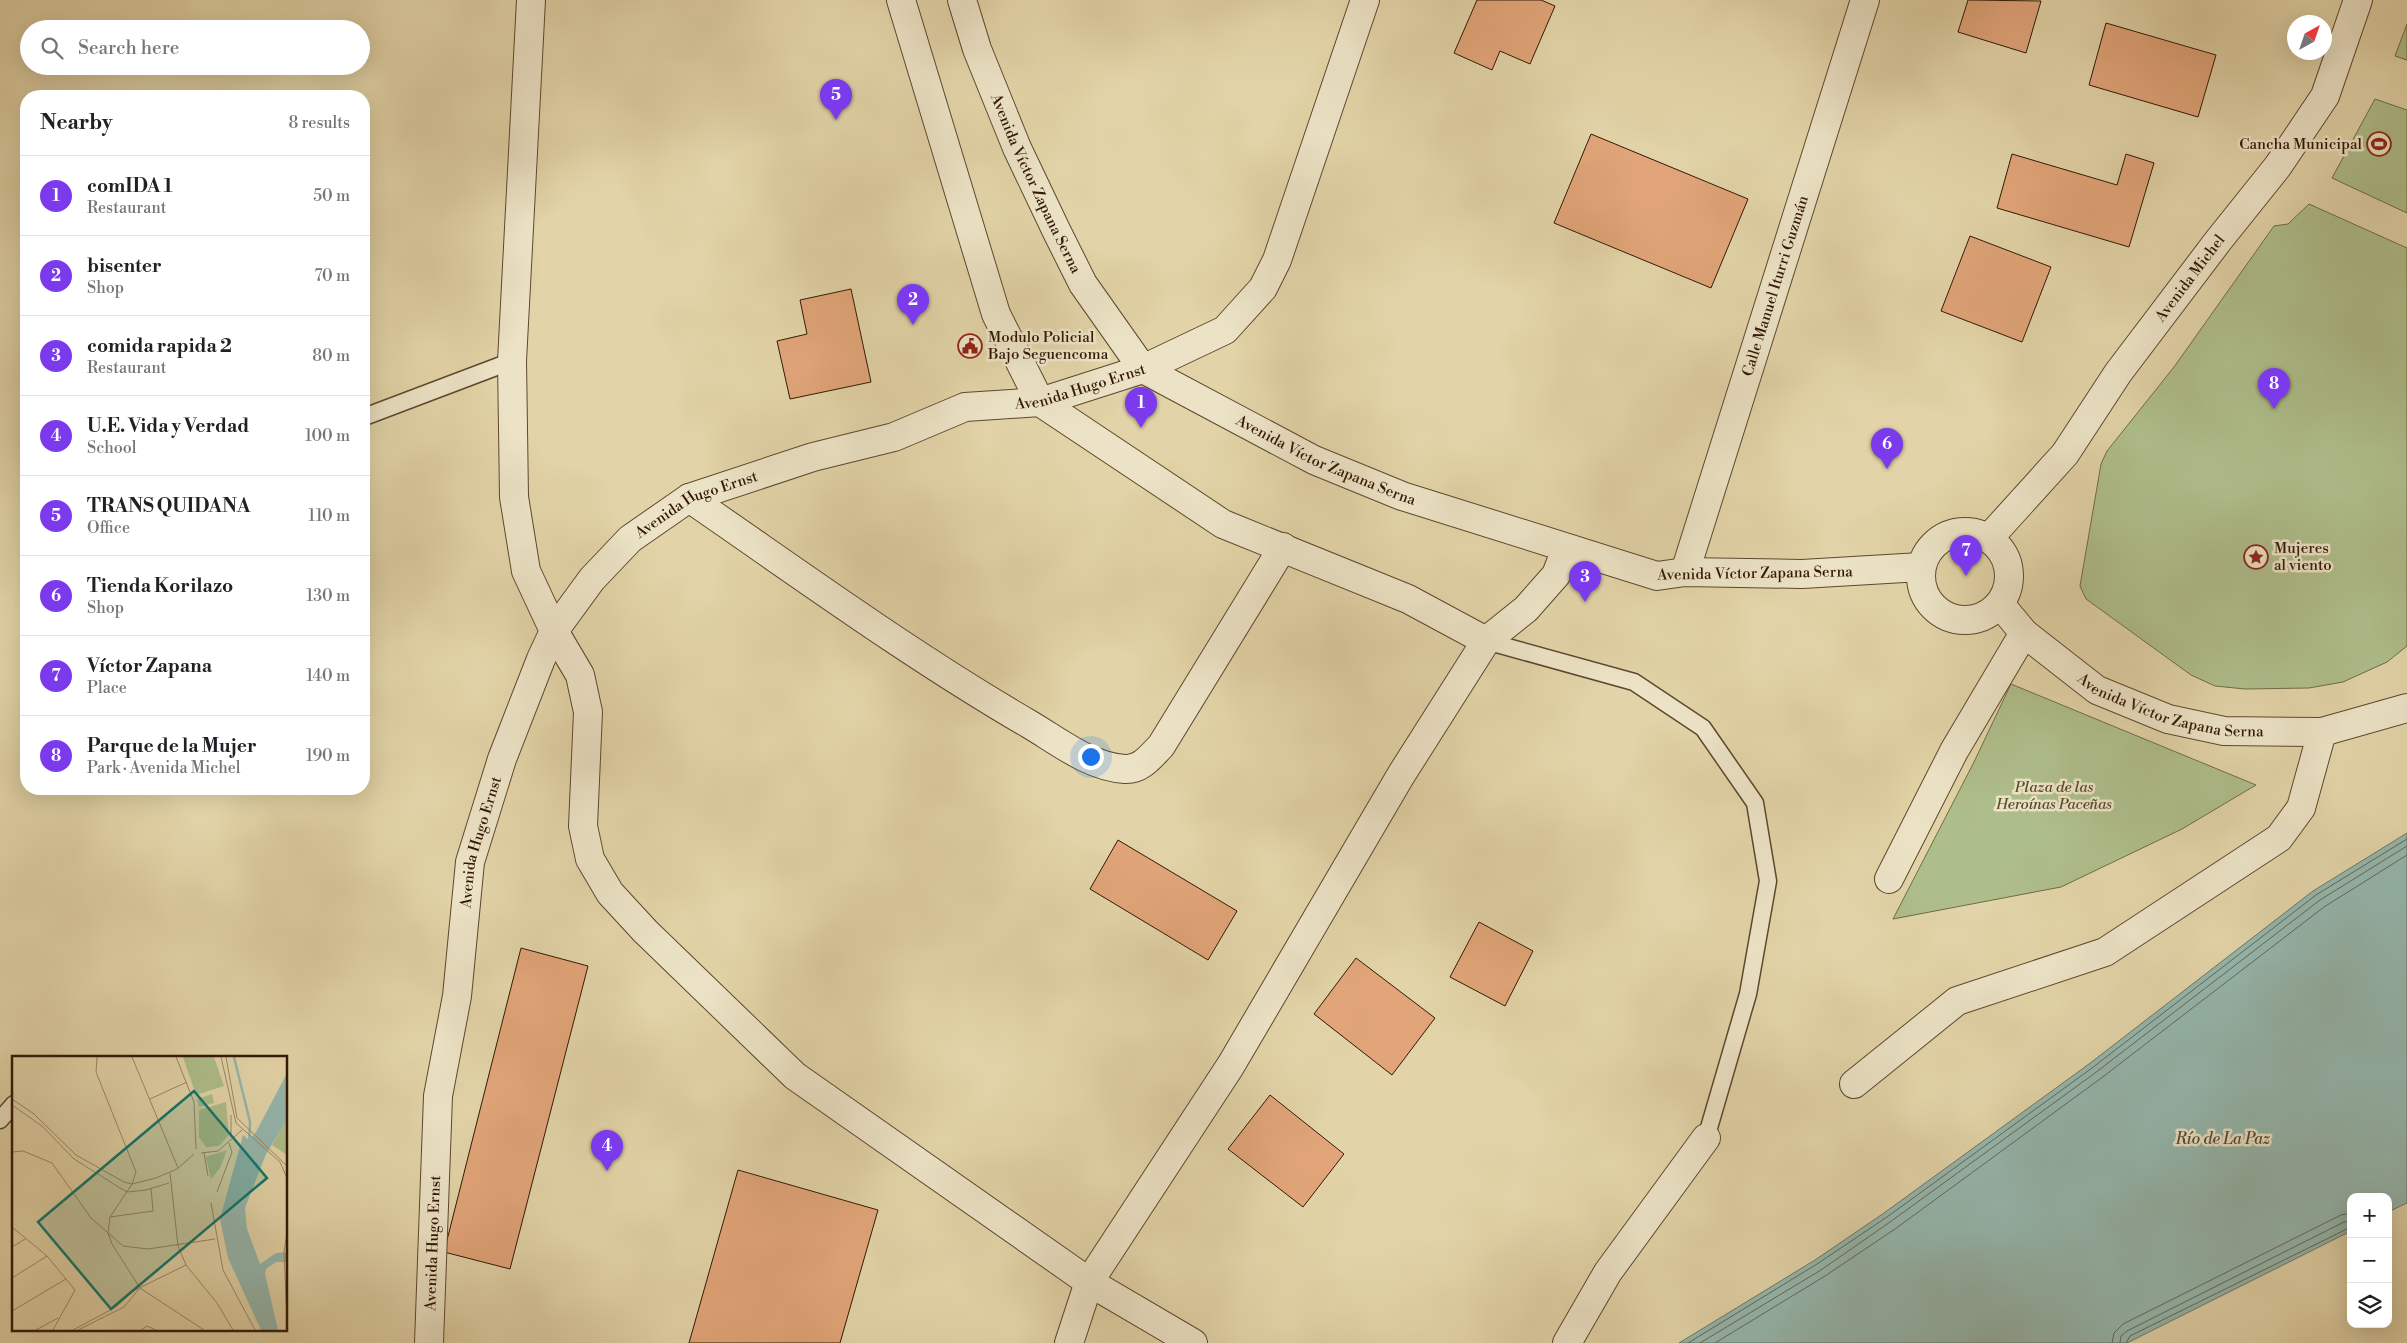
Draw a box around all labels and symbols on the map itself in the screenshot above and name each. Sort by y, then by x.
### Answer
north arrow [2287,15,2332,60]
pin: 5 [820,79,852,120]
street label: Avenida Víctor Zapana Serna [986,90,1085,277]
sports icon: Cancha Municipal [2366,131,2392,157]
place label: Cancha Municipal [2239,135,2363,154]
street label: Calle Manuel Iturri Guzmán [1738,193,1813,379]
street label: Avenida Michel [2151,231,2230,327]
pin: 2 [897,284,929,325]
place label: Modulo Policial Bajo Seguencoma [987,328,1109,364]
public building icon: Modulo Policial Bajo Seguencoma [957,333,983,359]
street label: Avenida Hugo Ernst [1013,360,1149,414]
pin: 8 [2258,368,2290,409]
pin: 1 [1125,387,1157,428]
street label: Avenida Víctor Zapana Serna [1232,411,1418,510]
pin: 6 [1871,428,1903,469]
street label: Avenida Hugo Ernst [631,467,761,543]
pin: 7 [1950,535,1982,576]
place label: Mujeres al viento [2274,539,2332,575]
place icon: Mujeres al viento [2243,544,2269,570]
pin: 3 [1569,561,1601,602]
street label: Avenida Víctor Zapana Serna [1656,562,1853,585]
street label: Avenida Víctor Zapana Serna [2073,669,2264,741]
your location [1078,744,1104,770]
street label: Avenida Hugo Ernst [456,774,506,910]
park label: Plaza de las Heroínas Paceñas [1995,778,2112,814]
inset map [12,1056,288,1330]
water label: Río de La Paz [2175,1129,2271,1149]
pin: 4 [591,1130,623,1171]
street label: Avenida Hugo Ernst [421,1174,445,1312]

